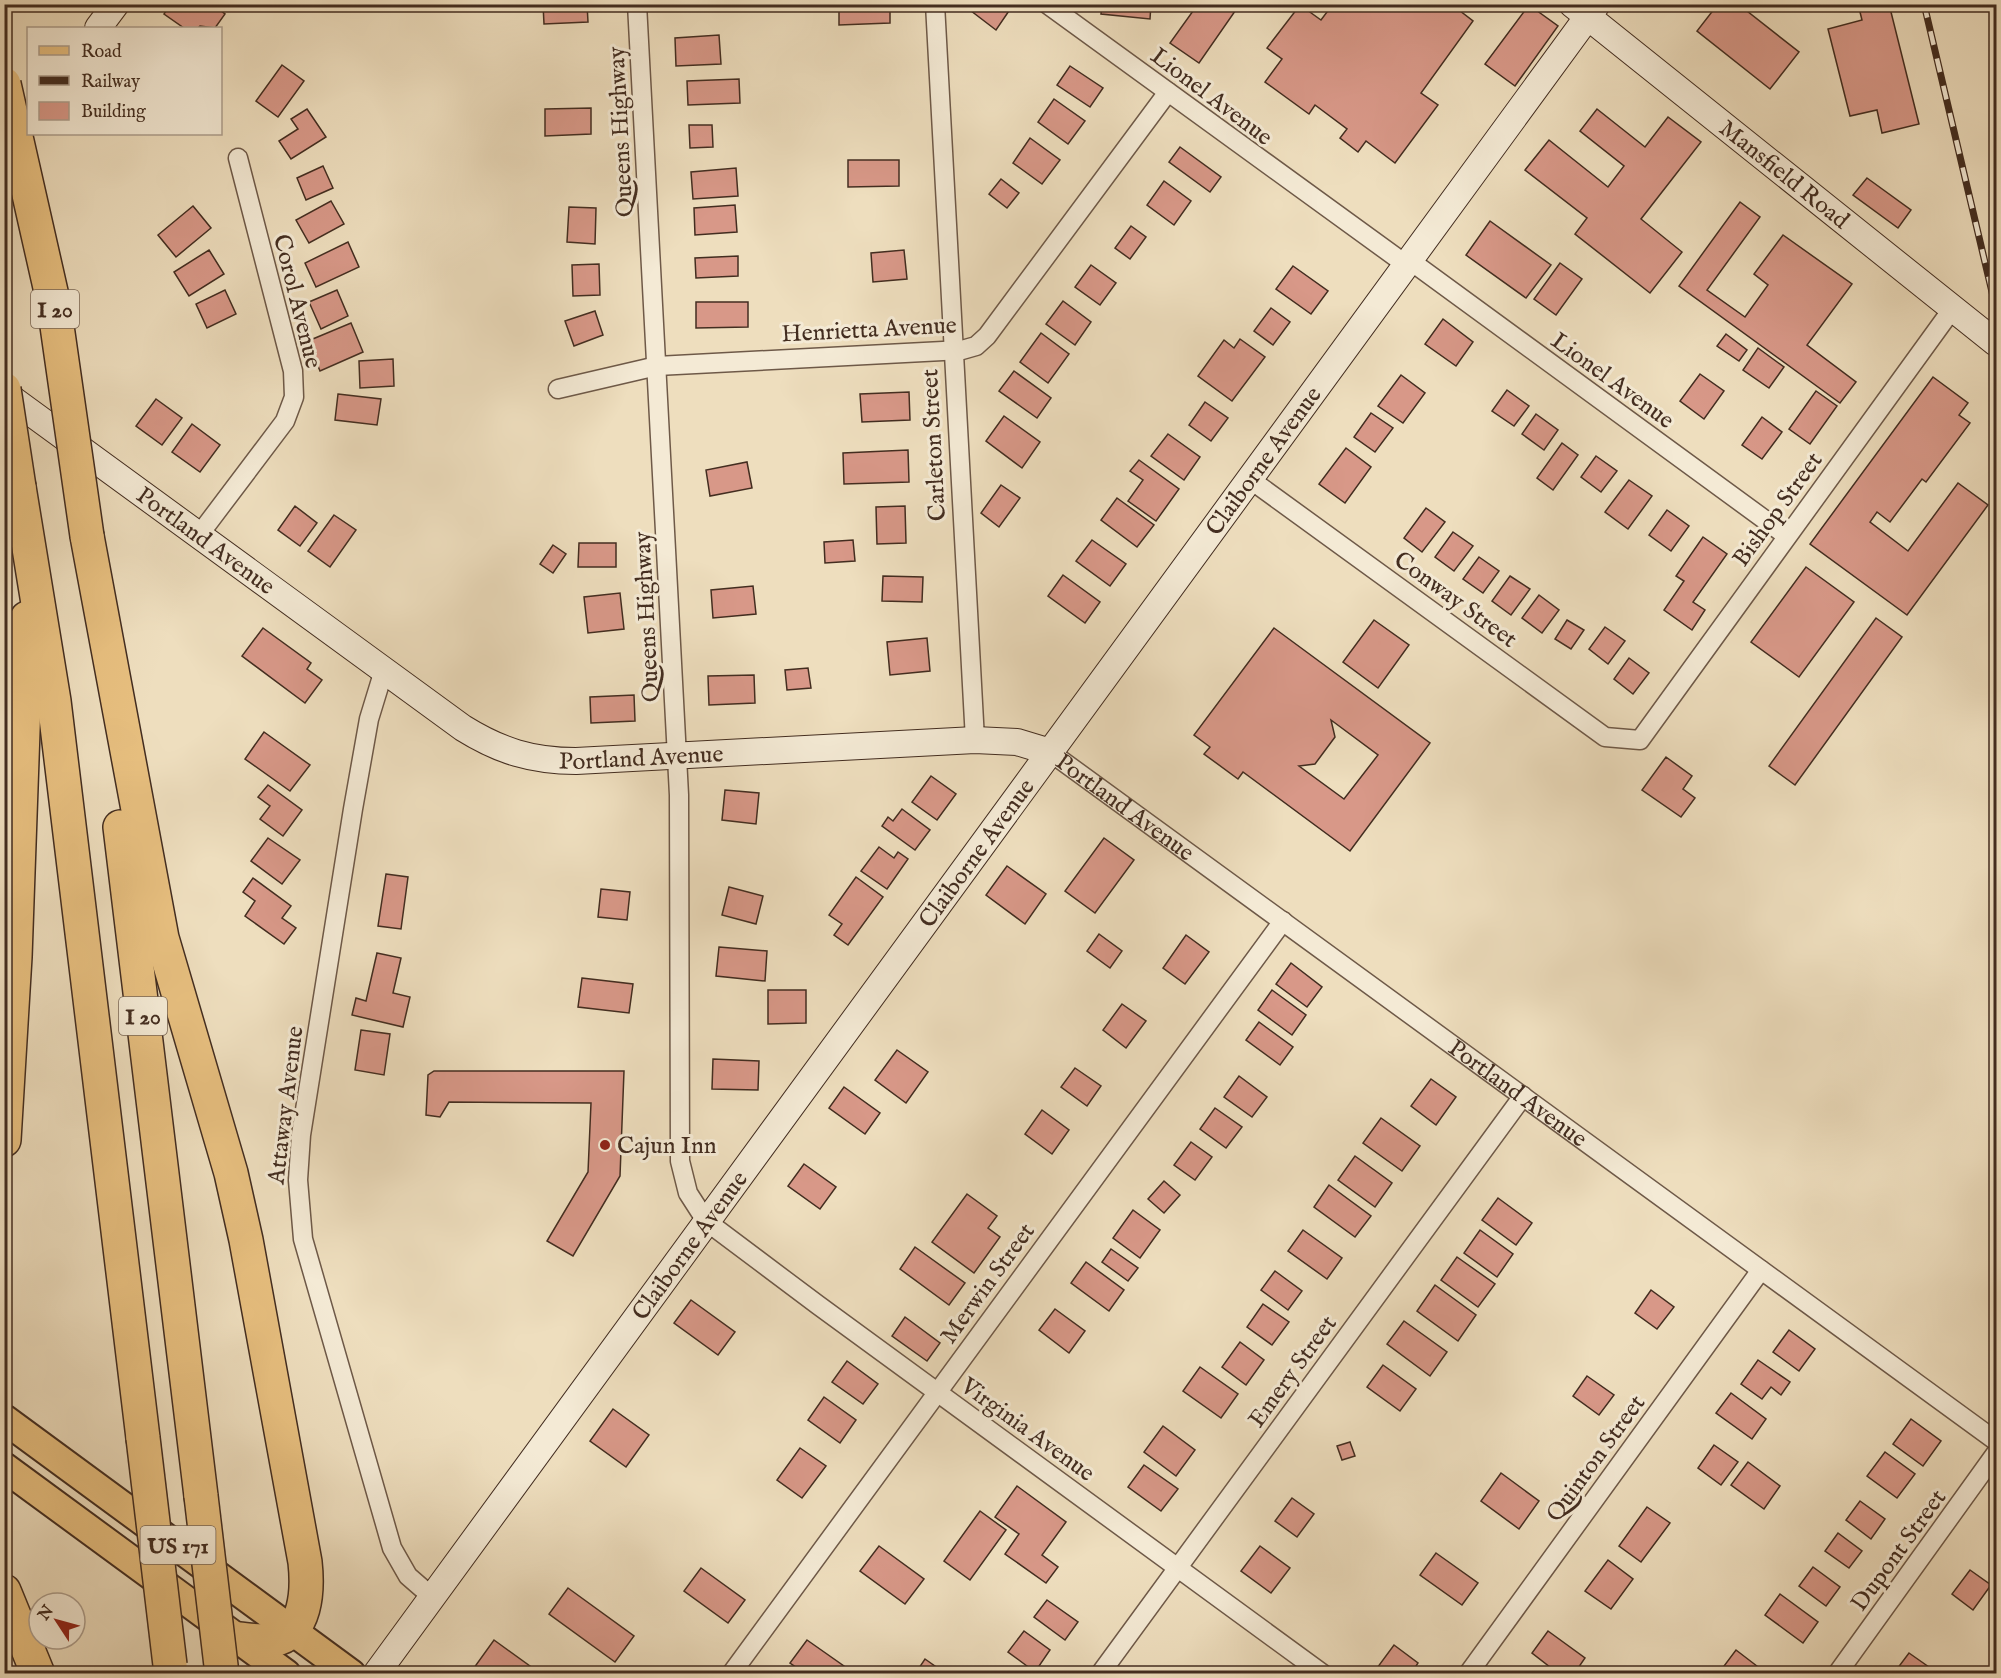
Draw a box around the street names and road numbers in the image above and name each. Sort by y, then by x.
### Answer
street label: Lionel Avenue [1144,41,1278,153]
street label: Queens Highway [602,46,641,218]
street label: Mansfield Road [1712,114,1855,237]
street label: Corol Avenue [265,231,328,371]
road number: I 20 [31,290,79,328]
street label: Henrietta Avenue [781,310,958,351]
street label: Lionel Avenue [1544,326,1680,436]
street label: Carleton Street [915,368,954,522]
street label: Claiborne Avenue [1199,381,1329,542]
street label: Bishop Street [1726,446,1830,573]
street label: Portland Avenue [129,481,281,603]
street label: Queens Highway [628,531,667,703]
street label: Conway Street [1387,545,1523,655]
street label: Portland Avenue [558,739,724,778]
street label: Portland Avenue [1049,747,1200,869]
street label: Claiborne Avenue [913,773,1042,935]
road number: I 20 [119,997,167,1035]
street label: Attaway Avenue [261,1024,312,1187]
street label: Portland Avenue [1442,1033,1593,1155]
street label: Claiborne Avenue [626,1165,755,1327]
street label: Merwin Street [934,1217,1042,1350]
street label: Emery Street [1242,1310,1344,1434]
street label: Virginia Avenue [953,1370,1100,1489]
street label: Quinton Street [1540,1389,1653,1529]
street label: Dupont Street [1845,1484,1954,1618]
road number: US 171 [140,1526,216,1564]

